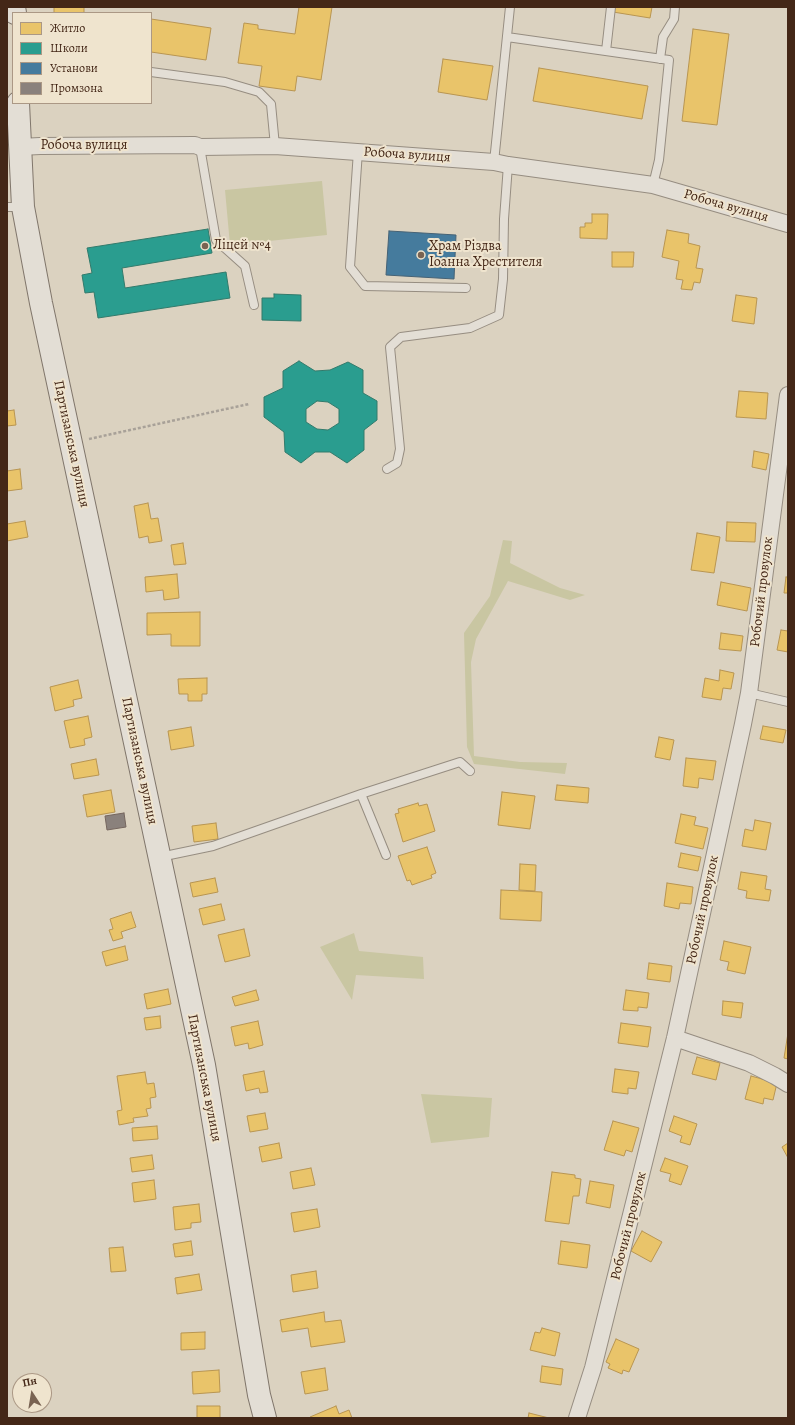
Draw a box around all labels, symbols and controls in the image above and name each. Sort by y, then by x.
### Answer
legend [12,12,152,104]
text: Житло [50,20,85,36]
text: Школи [50,40,88,56]
text: Установи [50,60,98,76]
text: Промзона [50,80,103,96]
street label: Робоча вулиця [40,138,128,154]
street label: Робоча вулиця [363,144,451,166]
street label: Робоча вулиця [682,186,770,226]
place label: Ліцей №4 [213,238,271,254]
place label: Храм Різдва Іоанна Хрестителя [429,239,542,272]
marker: Ліцей №4 [200,241,210,251]
marker: Храм Різдва Іоанна Хрестителя [416,250,426,260]
street label: Партизанська вулиця [49,379,93,509]
street label: Робочий провулок [747,536,777,648]
street label: Партизанська вулиця [117,696,161,826]
street label: Робочий провулок [683,854,723,966]
street label: Партизанська вулиця [183,1013,225,1143]
street label: Робочий провулок [607,1170,651,1282]
north arrow [12,1373,52,1413]
text: Пн [21,1373,38,1391]

